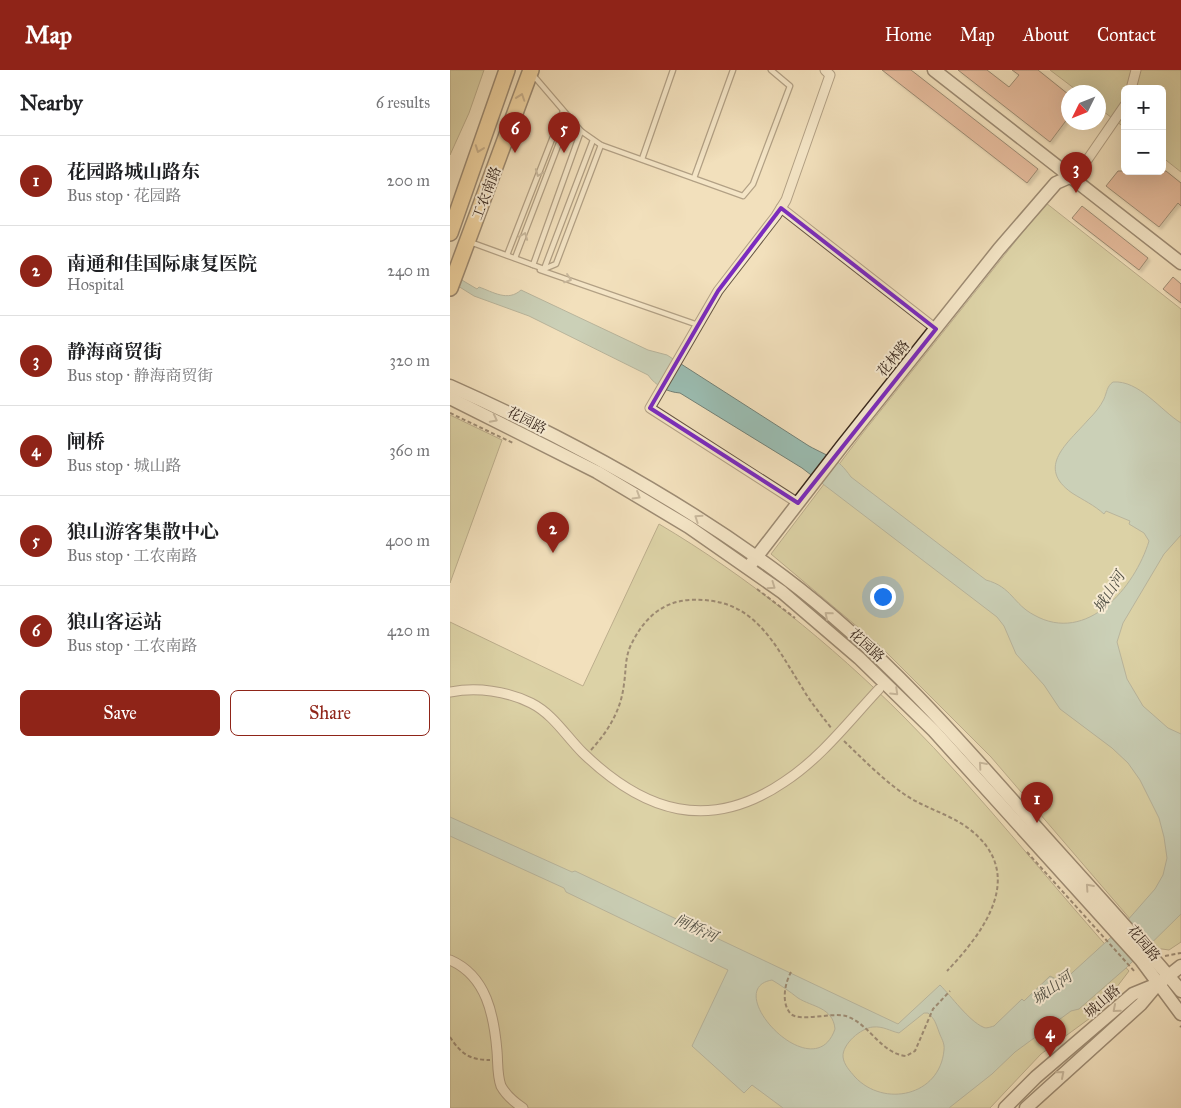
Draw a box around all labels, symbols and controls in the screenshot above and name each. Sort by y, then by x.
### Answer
text: Map [25,20,72,50]
text: Home [885,24,932,46]
text: Map [960,24,995,46]
text: About [1023,24,1069,46]
text: Contact [1097,24,1156,46]
north arrow [1061,85,1106,130]
map controls [1121,85,1166,175]
button: + [1121,85,1166,130]
text: Nearby [20,90,83,116]
text: 6 results [376,93,430,112]
one-way arrow [515,93,525,101]
pin: 6 [499,112,531,153]
pin: 5 [548,112,580,153]
button: − [1121,130,1166,175]
one-way arrow [475,144,485,153]
pin: 3 [1060,152,1092,193]
text: 花园路城山路东 [67,160,200,183]
street label: 工农南路 [468,164,504,222]
one-way arrow [535,168,545,176]
text: 1 [33,171,39,190]
text: 200 m [387,171,430,190]
text: Bus stop · 花园路 [67,186,181,205]
one-way arrow [517,232,528,241]
text: 南通和佳国际康复医院 [67,252,257,275]
text: 2 [32,261,40,280]
text: 240 m [387,261,430,280]
one-way arrow [563,274,572,284]
text: Hospital [67,275,124,294]
street label: 花林路 [874,337,913,380]
text: 静海商贸街 [67,340,162,363]
text: 3 [33,351,39,370]
text: 320 m [390,351,430,370]
text: Bus stop · 静海商贸街 [67,366,213,385]
street label: 花园路 [504,403,549,438]
one-way arrow [489,413,498,423]
text: 闸桥 [67,430,105,453]
text: 4 [32,441,40,460]
text: 360 m [389,441,430,460]
text: Bus stop · 城山路 [67,456,181,475]
one-way arrow [631,490,640,500]
pin: 2 [537,512,569,553]
one-way arrow [694,515,704,524]
text: 狼山游客集散中心 [67,520,219,543]
text: 5 [32,531,40,550]
text: 400 m [386,531,430,550]
text: Bus stop · 工农南路 [67,546,197,565]
water label: 城山河 [1089,566,1130,616]
one-way arrow [766,580,775,588]
your location [870,584,896,610]
text: 狼山客运站 [67,610,162,633]
one-way arrow [825,612,834,621]
text: 6 [32,621,40,640]
text: 420 m [387,621,430,640]
street label: 花园路 [845,625,888,666]
text: Bus stop · 工农南路 [67,636,197,655]
one-way arrow [889,686,898,695]
button: Save [20,690,220,736]
button: Share [230,690,430,736]
one-way arrow [978,762,987,771]
pin: 1 [1021,782,1053,823]
one-way arrow [1086,884,1095,893]
water label: 闸桥河 [672,910,723,947]
street label: 花园路 [1124,922,1164,965]
water label: 城山河 [1029,966,1078,1009]
street label: 城山路 [1081,981,1124,1022]
one-way arrow [1112,1003,1121,1012]
pin: 4 [1034,1016,1066,1057]
one-way arrow [1055,1072,1064,1080]

